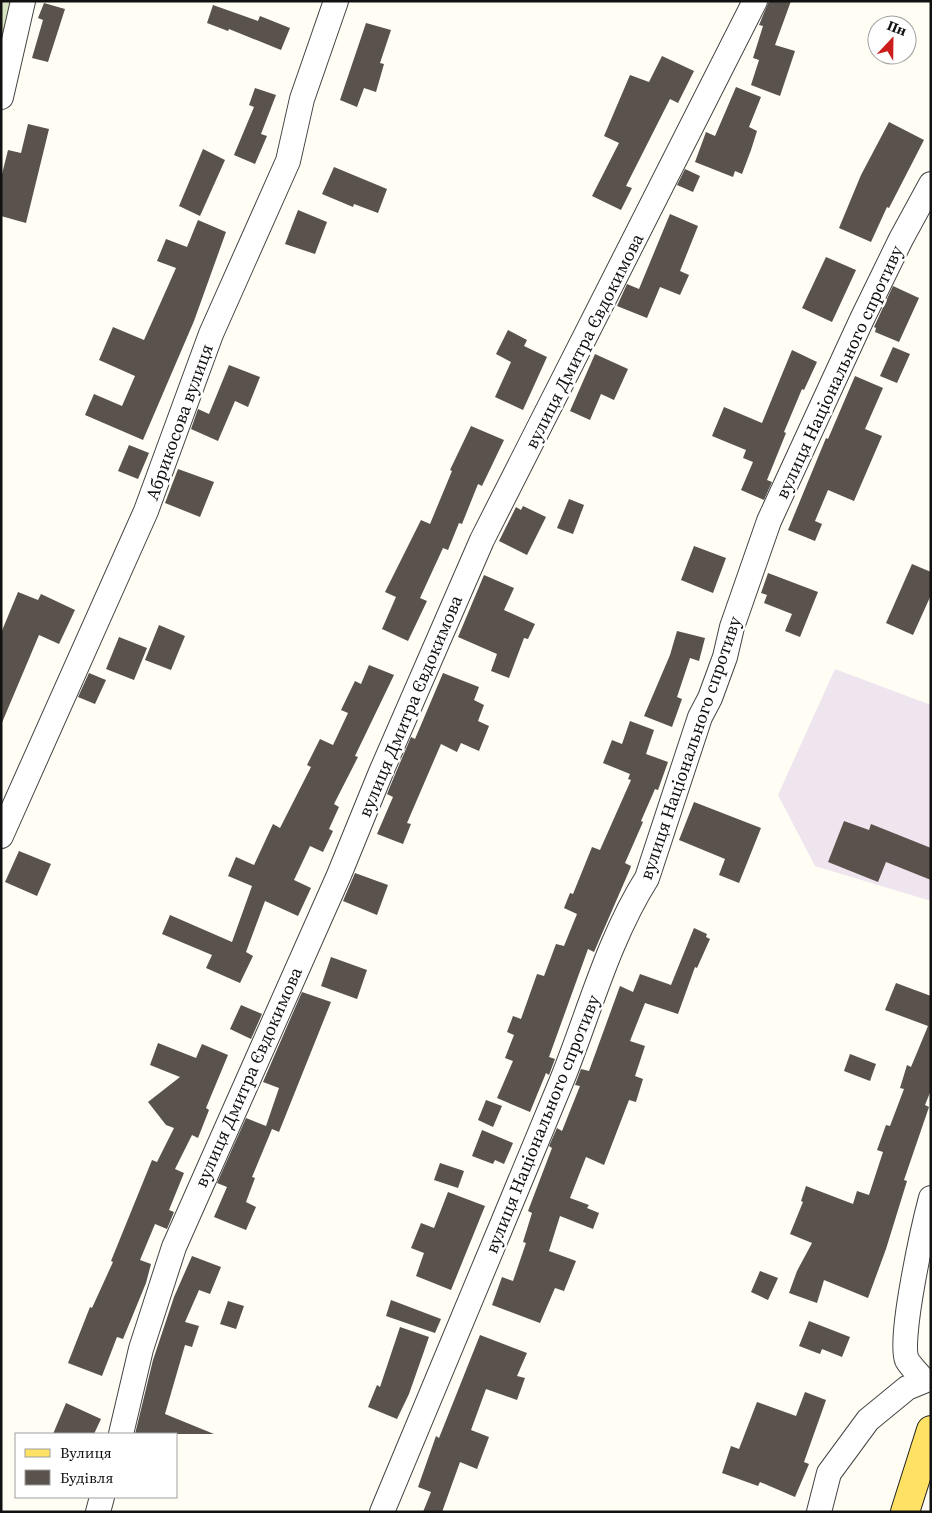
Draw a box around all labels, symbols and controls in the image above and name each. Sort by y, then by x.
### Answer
north arrow [867,15,917,65]
text: Пн [884,15,910,41]
street label: вулиця Дмитра Євдокимова [519,228,650,453]
street label: вулиця Національного спротиву [769,240,909,503]
street label: Абрикосова вулиця [139,340,219,504]
street label: вулиця Дмитра Євдокимова [352,590,468,821]
street label: вулиця Національного спротиву [633,612,747,883]
street label: вулиця Дмитра Євдокимова [188,962,308,1191]
street label: вулиця Національного спротиву [479,990,606,1257]
legend [15,1433,178,1498]
text: Вулиця [60,1442,112,1463]
text: Будівля [60,1467,113,1488]

